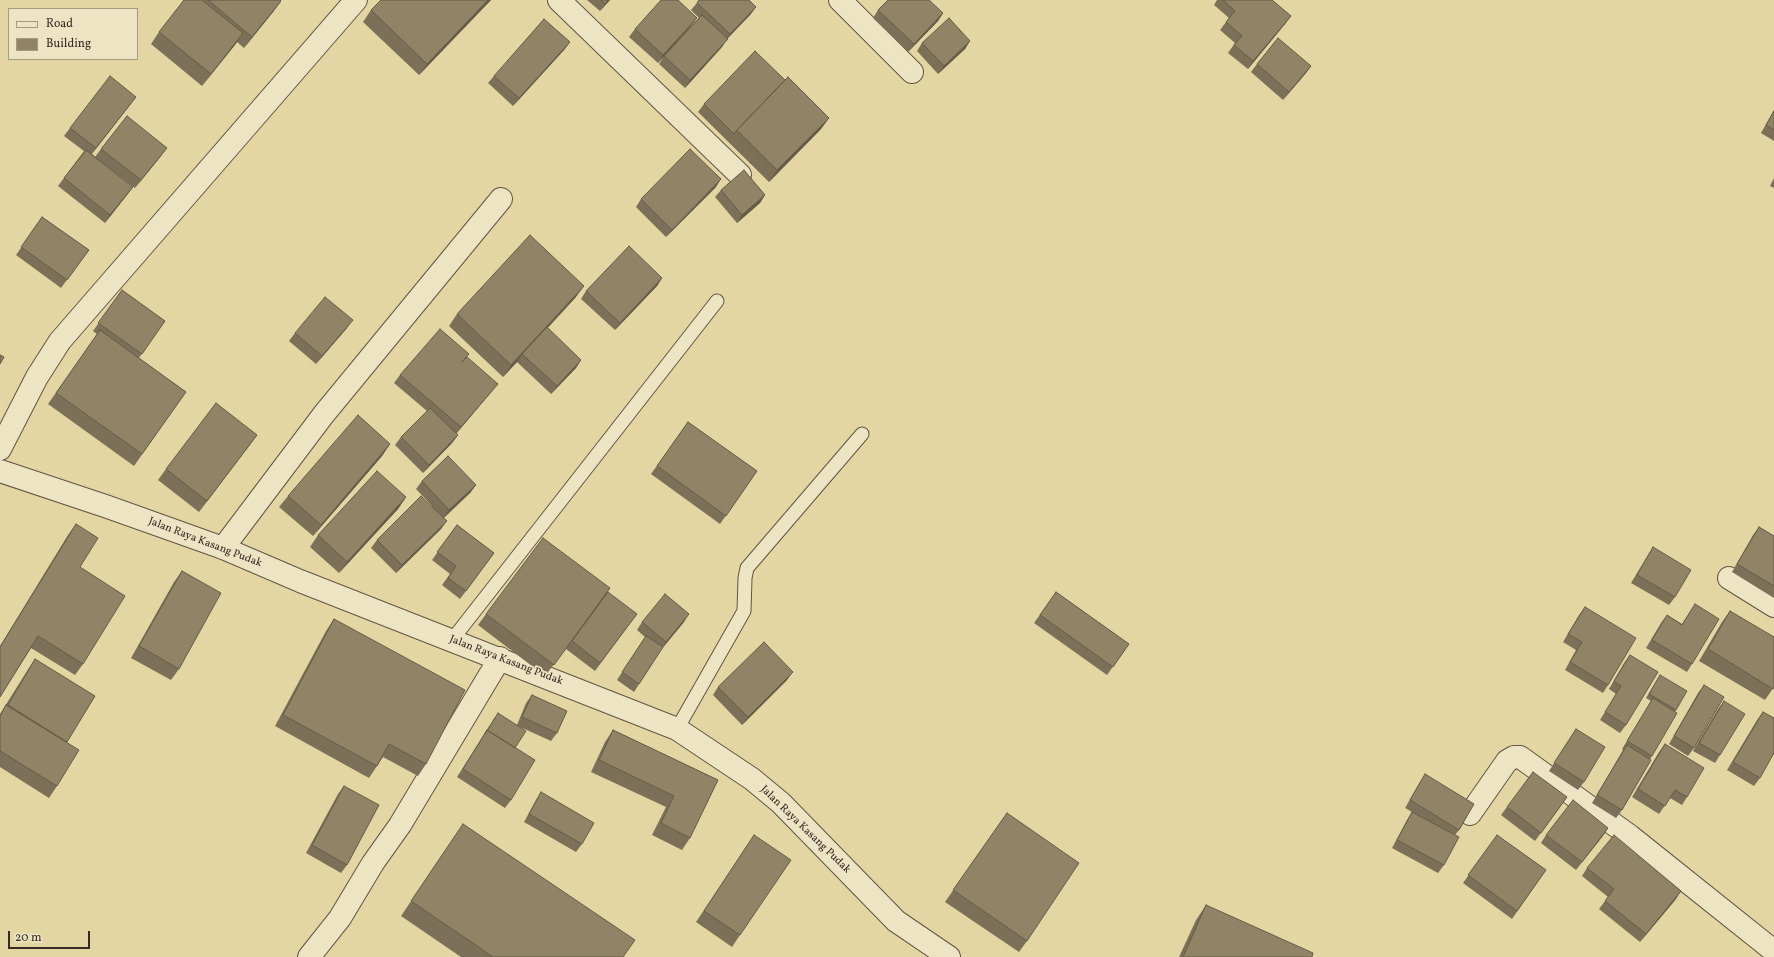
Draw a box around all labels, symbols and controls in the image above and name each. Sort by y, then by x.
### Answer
legend [8,8,138,60]
text: Road [46,16,73,32]
text: Building [46,36,91,52]
street label: Jalan Raya Kasang Pudak [146,515,264,571]
street label: Jalan Raya Kasang Pudak [447,633,565,689]
street label: Jalan Raya Kasang Pudak [757,783,853,877]
scale bar [10,923,92,949]
text: 20 m [15,930,42,946]

